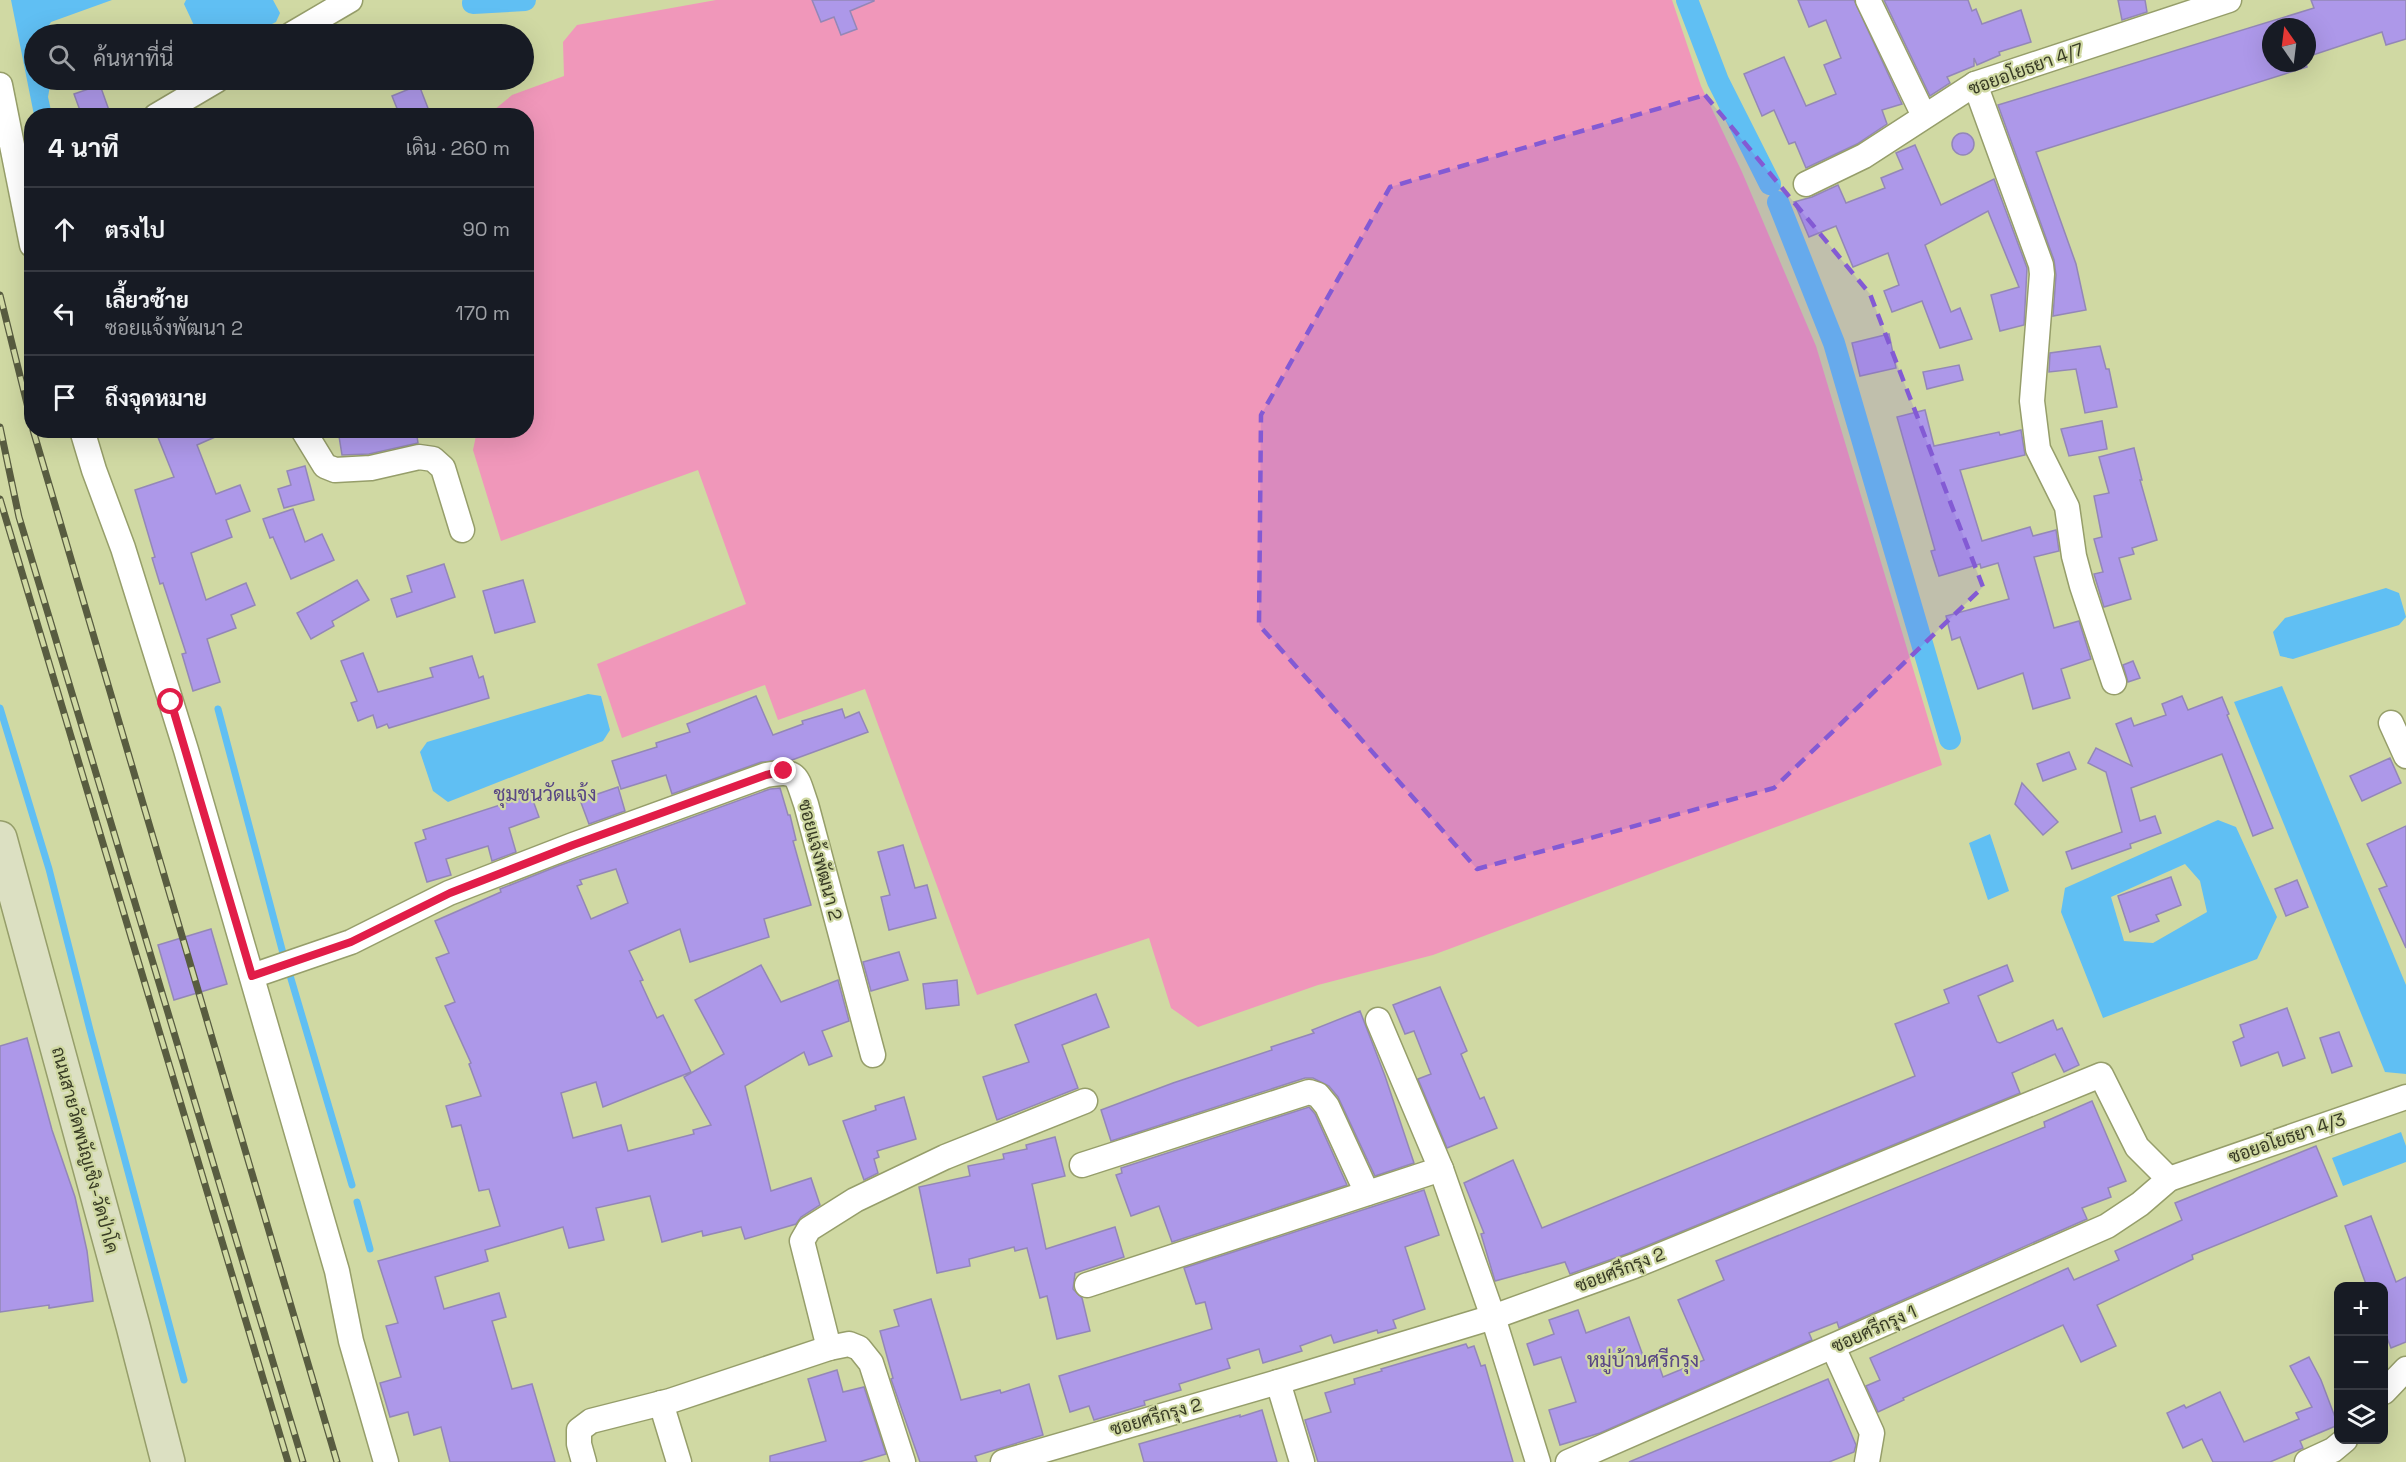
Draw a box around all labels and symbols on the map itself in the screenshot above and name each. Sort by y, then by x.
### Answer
north arrow [2262,18,2316,72]
street label: ซอยอโยธยา 4/7 [1965,36,2087,100]
route start [157,688,183,714]
route end [770,757,796,783]
district label: ชุมชนวัดแจ้ง [493,781,597,808]
street label: ซอยแจ้งพัฒนา 2 [793,797,848,923]
street label: ถนนสายวัดพนัญเชิง-วัดป่าโค [47,1044,125,1256]
street label: ซอยอโยธยา 4/3 [2225,1106,2348,1168]
street label: ซอยศรีกรุง 2 [1571,1241,1668,1298]
street label: ซอยศรีกรุง 1 [1827,1299,1920,1358]
district label: หมู่บ้านศรีกรุง [1587,1347,1699,1375]
street label: ซอยศรีกรุง 2 [1107,1392,1205,1442]

